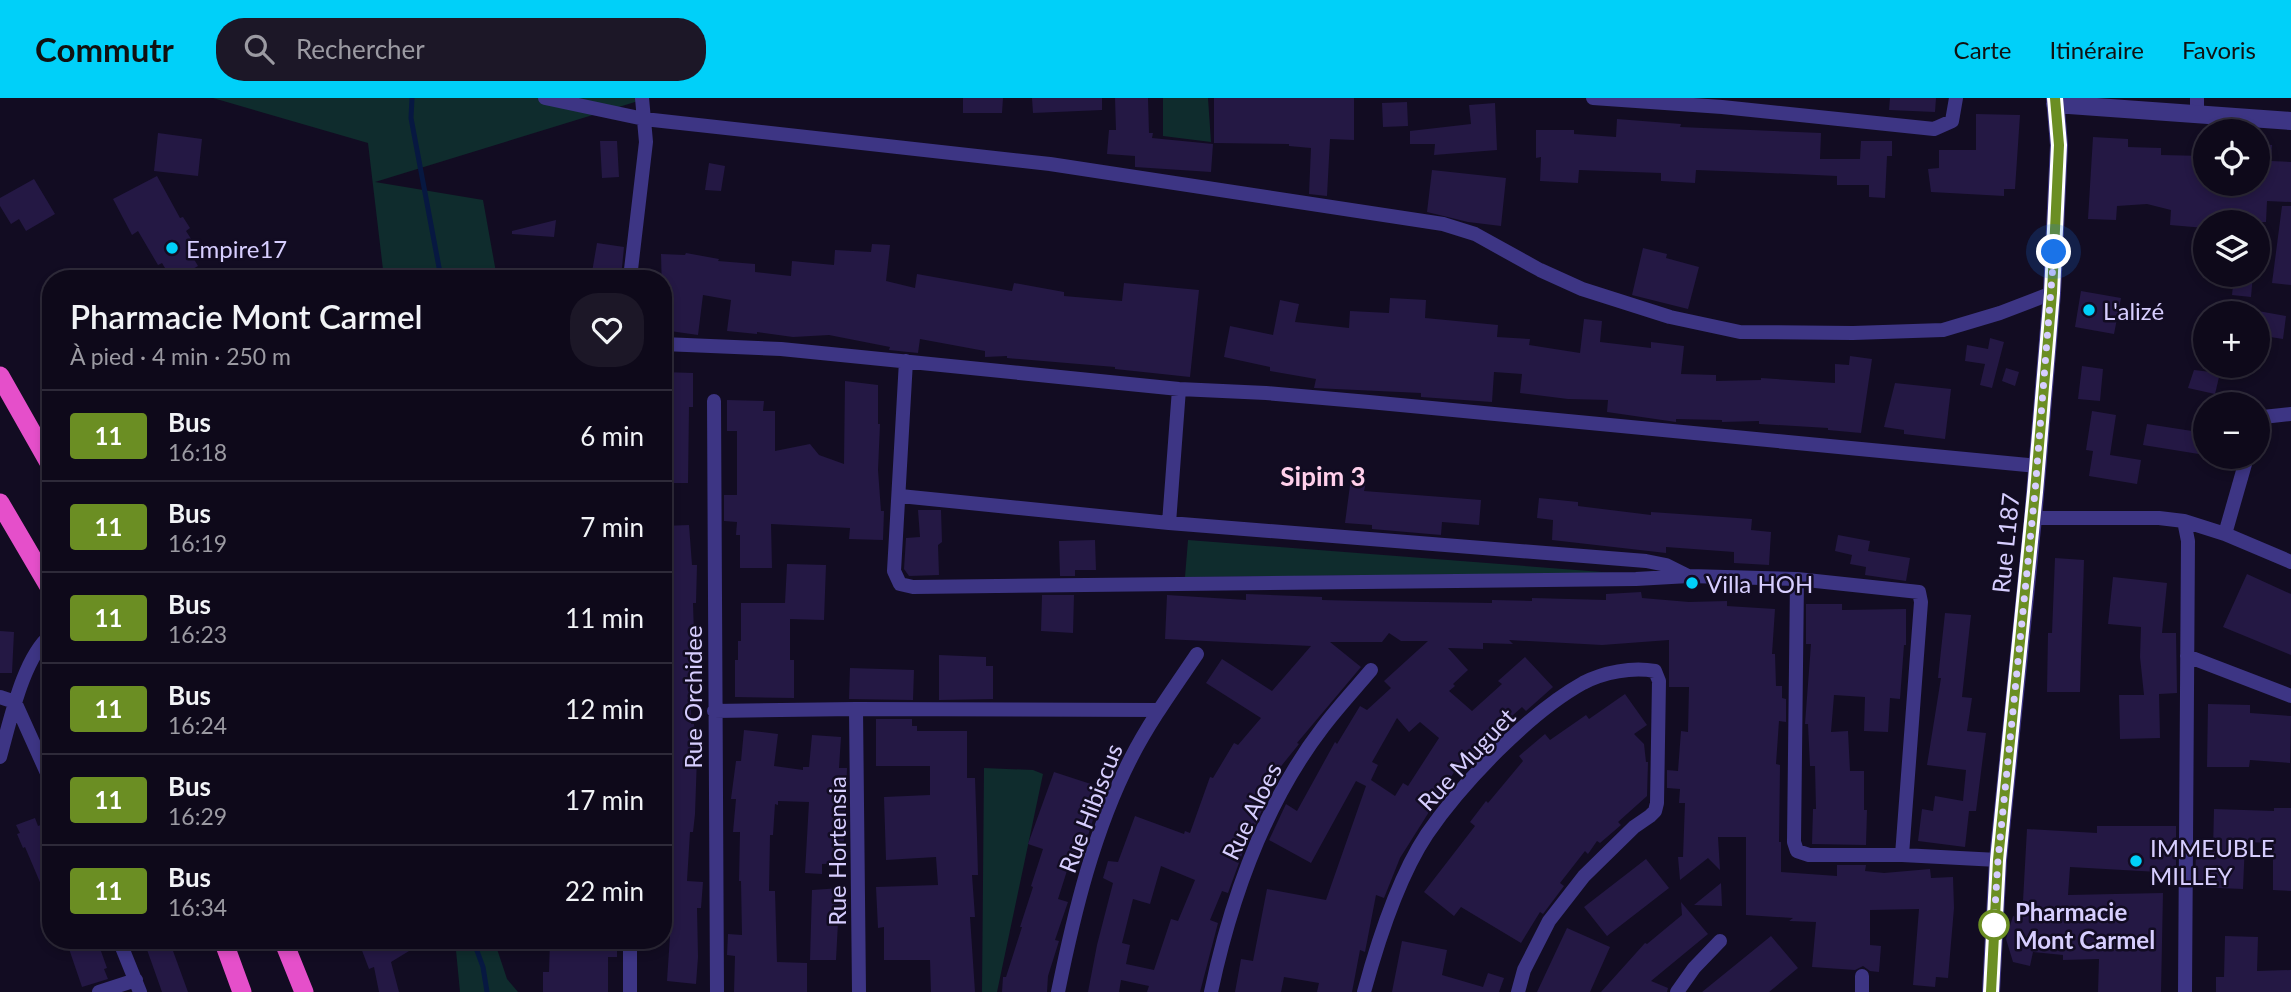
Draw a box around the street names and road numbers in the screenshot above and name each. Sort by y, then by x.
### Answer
street label: Rue L187 [1985,491,2025,595]
street label: Rue Orchidee [678,625,707,769]
street label: Rue Muguet [1411,702,1521,816]
street label: Rue Hibiscus [1052,740,1128,876]
street label: Rue Aloes [1215,758,1287,864]
street label: Rue Hortensia [822,776,851,926]

